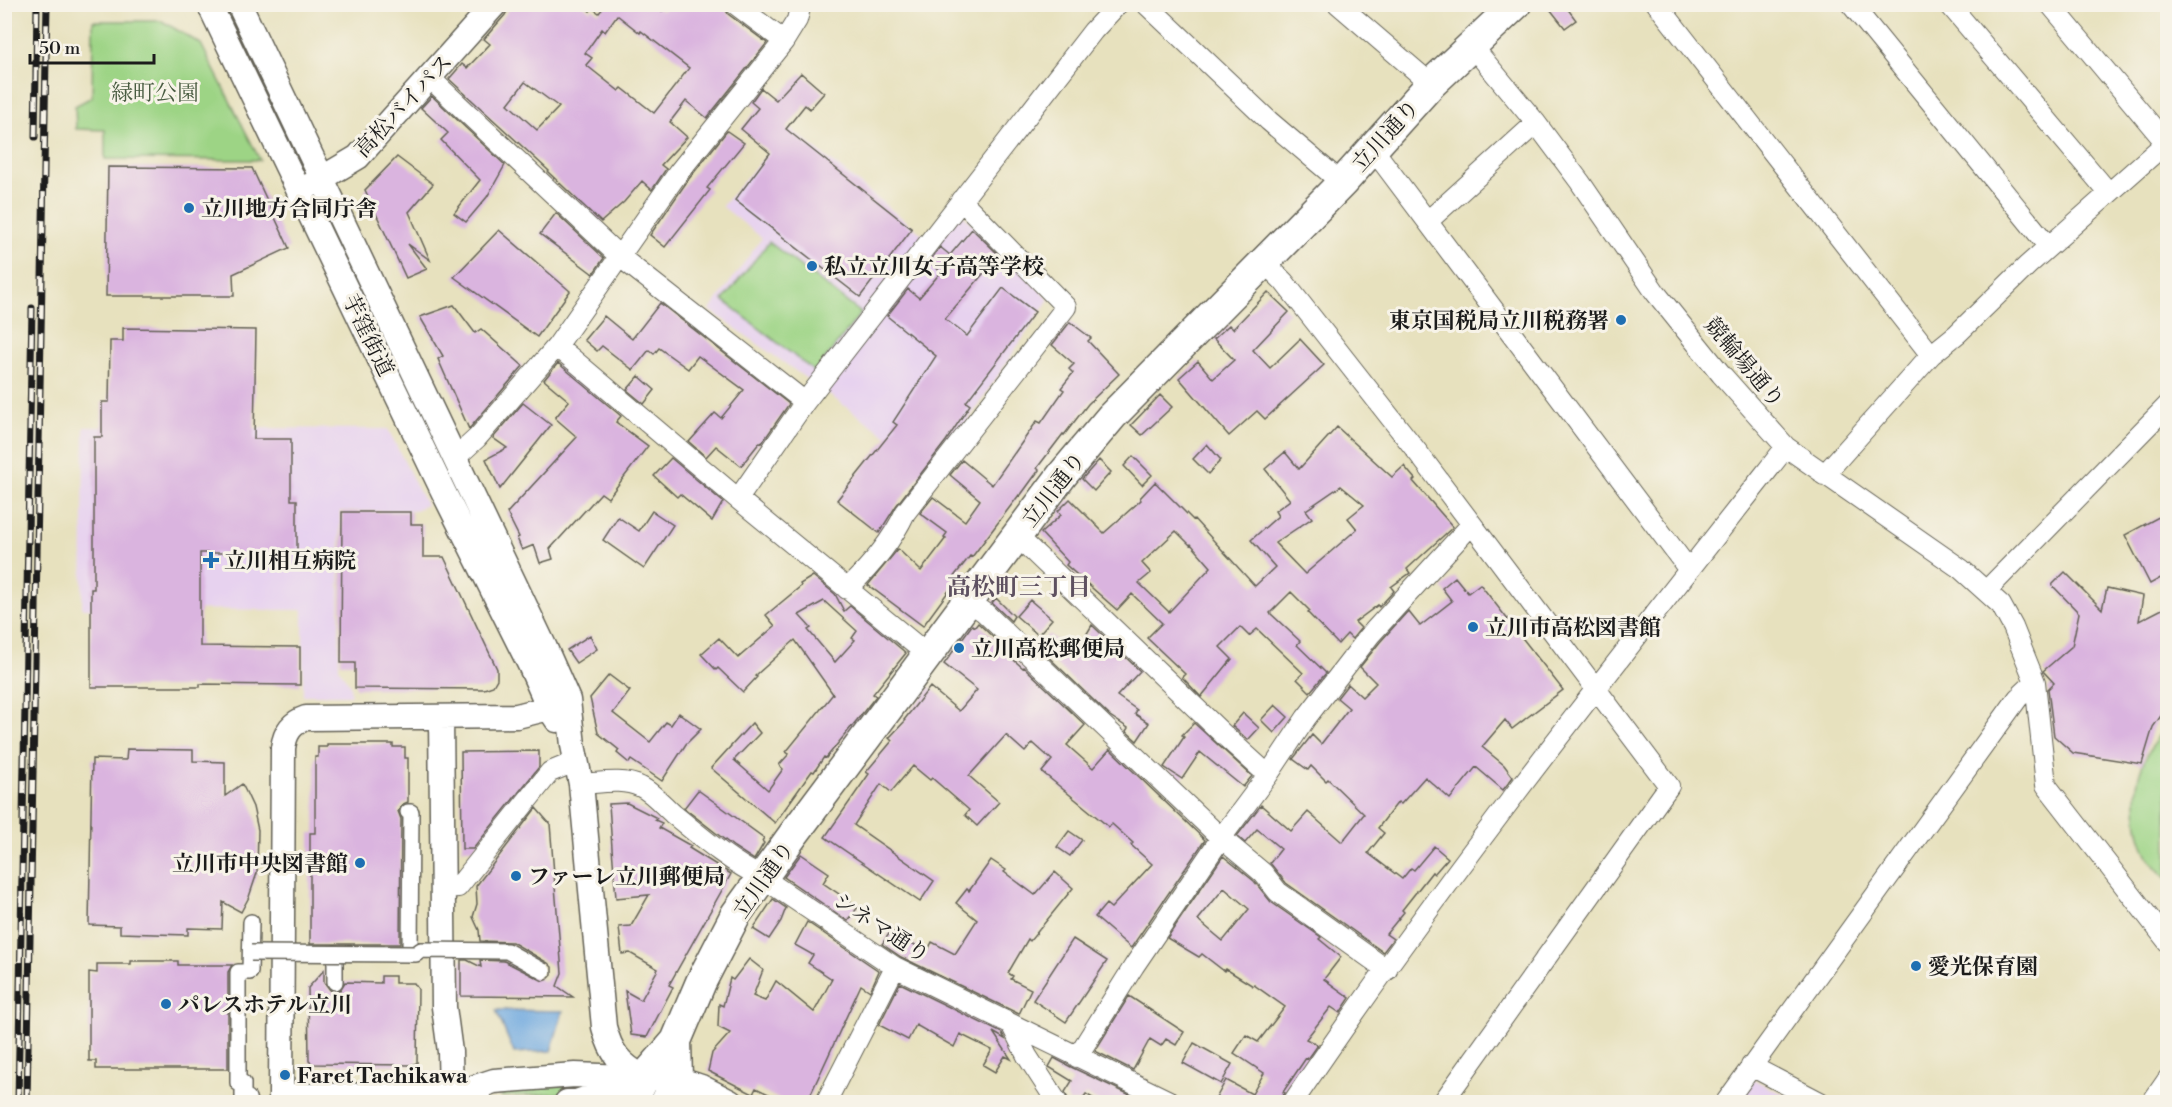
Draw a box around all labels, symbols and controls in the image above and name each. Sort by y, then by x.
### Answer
scale bar [30,27,154,65]
text: 50 m [39,37,81,60]
street label: 高松バイパス [349,49,459,163]
park label: 緑町公園 [111,80,199,107]
street label: 立川通り [1347,94,1426,178]
place label: 立川地方合同庁舎 [201,196,377,223]
marker: 立川地方合同庁舎 [182,201,196,215]
place label: 私立立川女子高等学校 [824,254,1044,281]
marker: 私立立川女子高等学校 [805,259,819,273]
street label: 芋窪街道 [336,290,399,381]
place label: 東京国税局立川税務署 [1389,308,1609,335]
street label: 競輪場通り [1698,312,1790,414]
marker: 東京国税局立川税務署 [1614,313,1628,327]
street label: 立川通り [1016,447,1092,533]
place label: 立川相互病院 [224,548,356,575]
marker: 立川相互病院 [202,551,220,569]
district label: 高松町三丁目 [947,573,1091,603]
place label: 立川市高松図書館 [1485,615,1661,642]
marker: 立川市高松図書館 [1466,620,1480,634]
place label: 立川高松郵便局 [971,636,1125,663]
marker: 立川高松郵便局 [952,641,966,655]
street label: 立川通り [728,836,801,924]
place label: 立川市中央図書館 [172,851,348,878]
marker: 立川市中央図書館 [353,856,367,870]
place label: ファーレ立川郵便局 [528,864,725,891]
marker: ファーレ立川郵便局 [509,869,523,883]
street label: シネマ通り [828,887,934,969]
place label: 愛光保育園 [1928,954,2038,981]
marker: 愛光保育園 [1909,959,1923,973]
place label: パレスホテル立川 [178,992,352,1019]
marker: パレスホテル立川 [159,997,173,1011]
place label: Faret Tachikawa [297,1063,469,1090]
marker: Faret Tachikawa [278,1068,292,1082]

